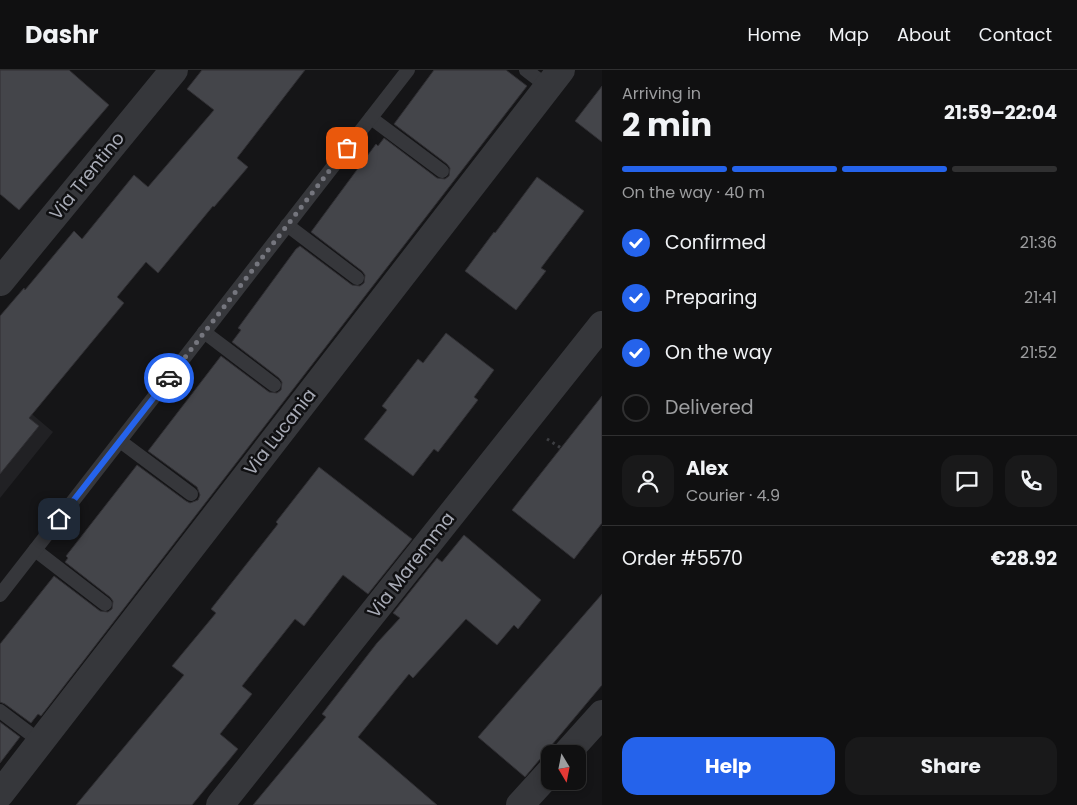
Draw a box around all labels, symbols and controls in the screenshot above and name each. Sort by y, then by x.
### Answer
text: Dashr [25,18,99,51]
text: Home [747,22,801,47]
text: Map [829,22,869,47]
text: About [897,22,951,47]
text: Contact [979,22,1052,47]
text: Arriving in [622,82,701,105]
text: 21:59–22:04 [944,99,1057,126]
text: 2 min [622,102,712,147]
street label: Via Trentino [43,126,130,225]
pin [326,127,368,169]
icon: bag [333,134,361,162]
text: On the way · 40 m [622,181,765,204]
icon: check [622,229,650,257]
text: Confirmed [665,229,766,256]
text: 21:36 [1020,231,1057,254]
icon: check [622,284,650,312]
text: Preparing [665,284,757,311]
text: 21:41 [1024,286,1057,309]
icon: check [622,339,650,367]
text: On the way [665,339,772,366]
text: 21:52 [1020,341,1057,364]
courier [144,353,194,403]
icon: car [155,364,183,392]
street label: Via Lucania [238,383,321,480]
text: Delivered [665,394,754,421]
button: person [622,455,674,507]
text: Alex [686,455,728,482]
button: chat [941,455,993,507]
button: phone [1005,455,1057,507]
text: Courier · 4.9 [686,484,780,507]
pin [38,498,80,540]
icon: home [45,505,73,533]
street label: Via Maremma [361,506,460,623]
text: Order #5570 [622,545,743,572]
text: €28.92 [991,545,1057,572]
button: Help [622,737,835,795]
button: Share [845,737,1057,795]
north arrow [541,745,586,790]
map controls [541,745,586,790]

